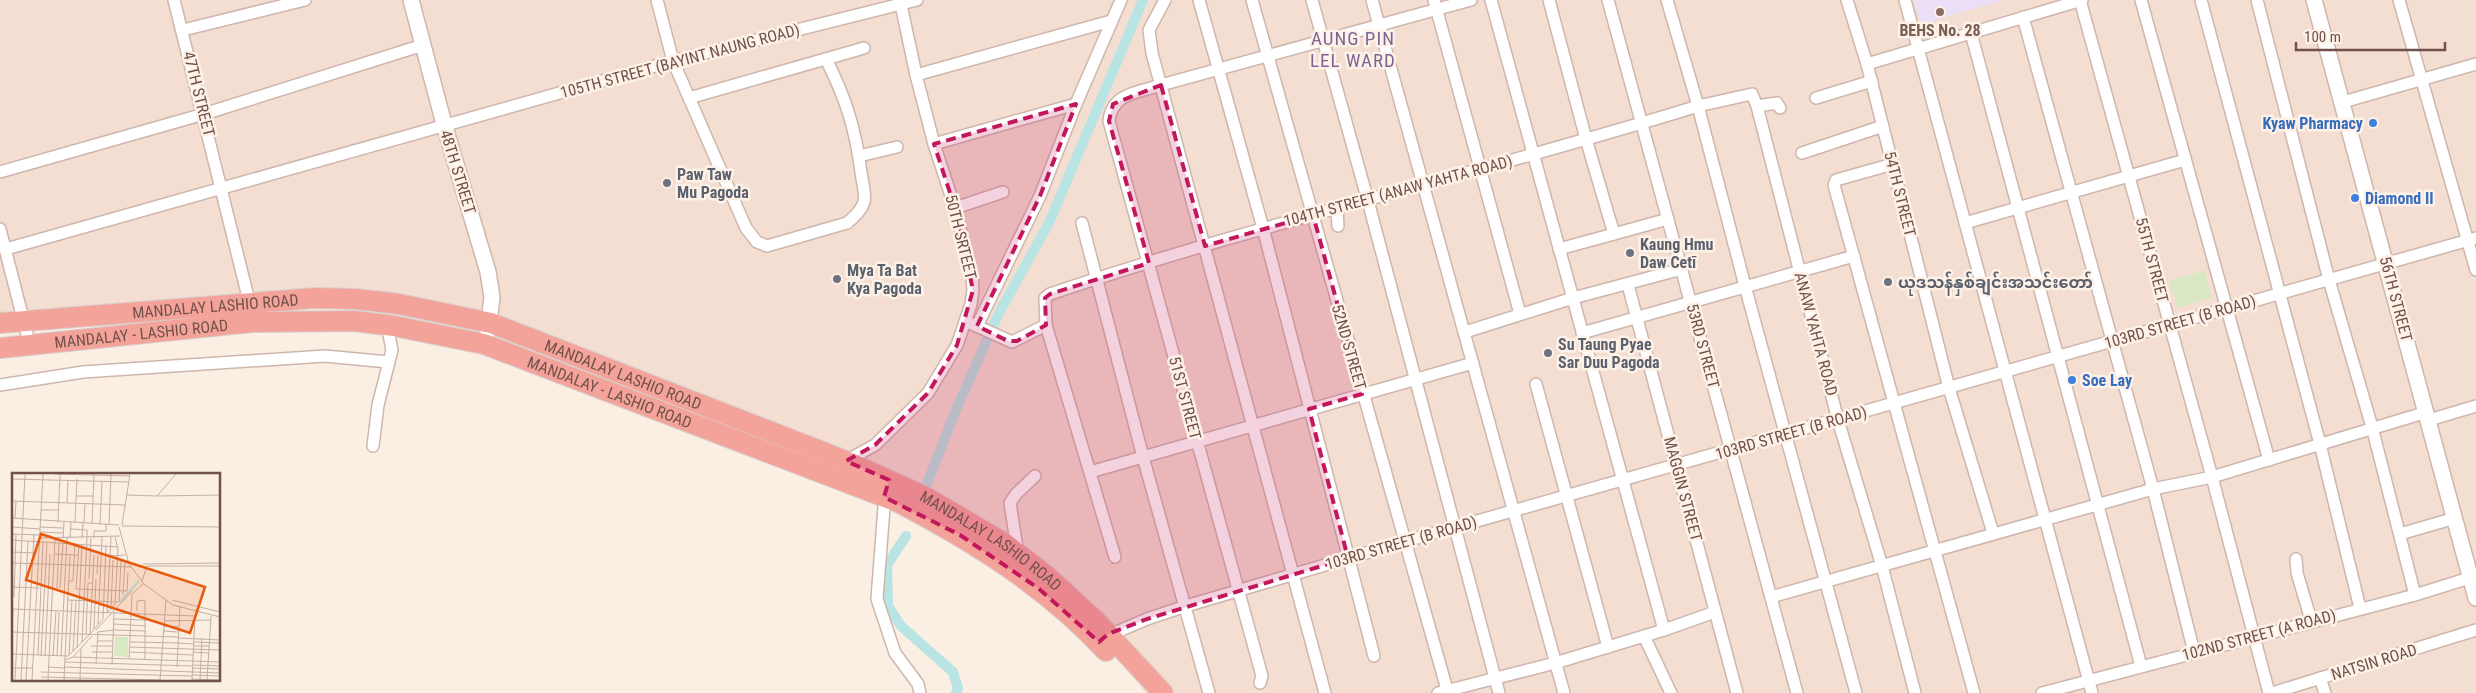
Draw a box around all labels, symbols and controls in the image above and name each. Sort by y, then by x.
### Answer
marker: BEHS No. 28 [1934,6,1946,18]
street label: 105TH STREET (BAYINT NAUNG ROAD) [558,20,802,102]
scale bar [2296,20,2445,52]
place label: BEHS No. 28 [1899,21,1981,40]
district label: AUNG PIN LEL WARD [1310,27,1396,72]
text: 100 m [2304,28,2341,46]
street label: 47TH STREET [179,49,219,139]
place label: Kyaw Pharmacy [2262,114,2363,133]
marker: Kyaw Pharmacy [2367,117,2379,129]
street label: 48TH STREET [436,128,480,216]
street label: 54TH STREET [1880,149,1920,239]
street label: 104TH STREET (ANAW YAHTA ROAD) [1282,151,1514,231]
place label: Paw Taw Mu Pagoda [677,165,749,202]
marker: Paw Taw Mu Pagoda [661,177,673,189]
place label: Diamond II [2365,189,2434,208]
marker: Diamond II [2349,192,2361,204]
street label: 50TH SRTEET [941,193,981,281]
street label: 55TH STREET [2132,215,2172,305]
place label: Kaung Hmu Daw Cetī [1640,235,1714,272]
marker: Kaung Hmu Daw Cetī [1624,247,1636,259]
street label: 56TH STREET [2376,254,2416,344]
place label: Mya Ta Bat Kya Pagoda [847,261,922,298]
street label: ANAW YAHTA ROAD [1790,270,1842,398]
place label: ယုဒသန်နှစ်ချင်းအသင်းတော် [1898,271,2093,296]
marker: Mya Ta Bat Kya Pagoda [831,273,843,285]
marker: ယုဒသန်နှစ်ချင်းအသင်းတော် [1882,276,1894,288]
street label: MANDALAY LASHIO ROAD [131,290,299,322]
street label: 103RD STREET (B ROAD) [2102,291,2258,353]
street label: 52ND STREET [1328,302,1370,392]
street label: 53RD STREET [1683,302,1723,390]
street label: MANDALAY - LASHIO ROAD [54,315,229,352]
street label: MANDALAY LASHIO ROAD [542,335,704,413]
place label: Su Taung Pyae Sar Duu Pagoda [1558,335,1660,372]
marker: Su Taung Pyae Sar Duu Pagoda [1542,347,1554,359]
street label: MANDALAY - LASHIO ROAD [525,352,695,432]
street label: 51ST STREET [1165,354,1205,442]
place label: Soe Lay [2082,371,2132,390]
marker: Soe Lay [2066,374,2078,386]
street label: 103RD STREET (B ROAD) [1713,402,1869,464]
street label: MAGGIN STREET [1660,435,1706,543]
inset map [12,473,220,680]
street label: MANDALAY LASHIO ROAD [917,486,1066,594]
street label: 103RD STREET (B ROAD) [1323,512,1479,574]
street label: 102ND STREET (A ROAD) [2180,605,2338,665]
street label: NATSIN ROAD [2329,640,2419,684]

